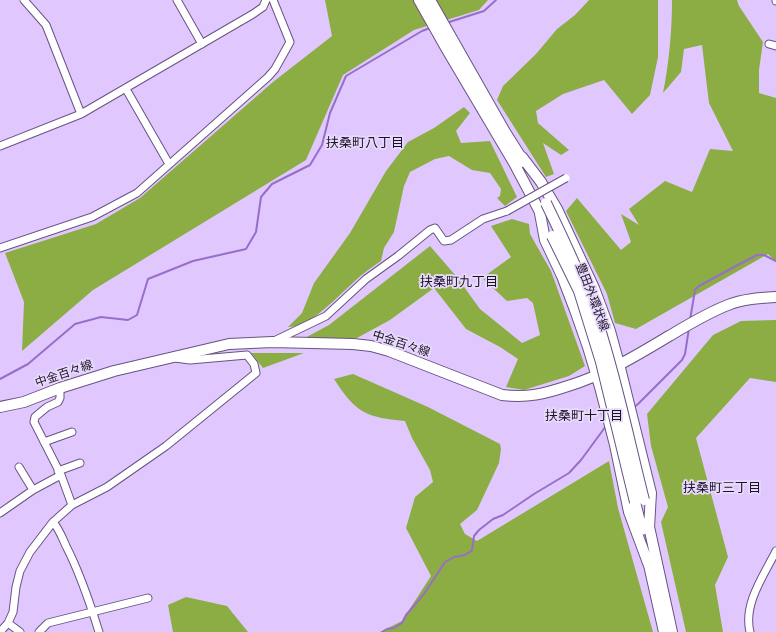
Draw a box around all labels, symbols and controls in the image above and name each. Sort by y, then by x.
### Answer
district label: 扶桑町八丁目 [326,135,404,151]
street label: 豊田外環状線 [572,261,612,333]
district label: 扶桑町九丁目 [420,274,498,290]
street label: 中金百々線 [370,328,432,360]
street label: 中金百々線 [33,357,95,391]
district label: 扶桑町十丁目 [545,408,623,424]
district label: 扶桑町三丁目 [683,480,761,496]

